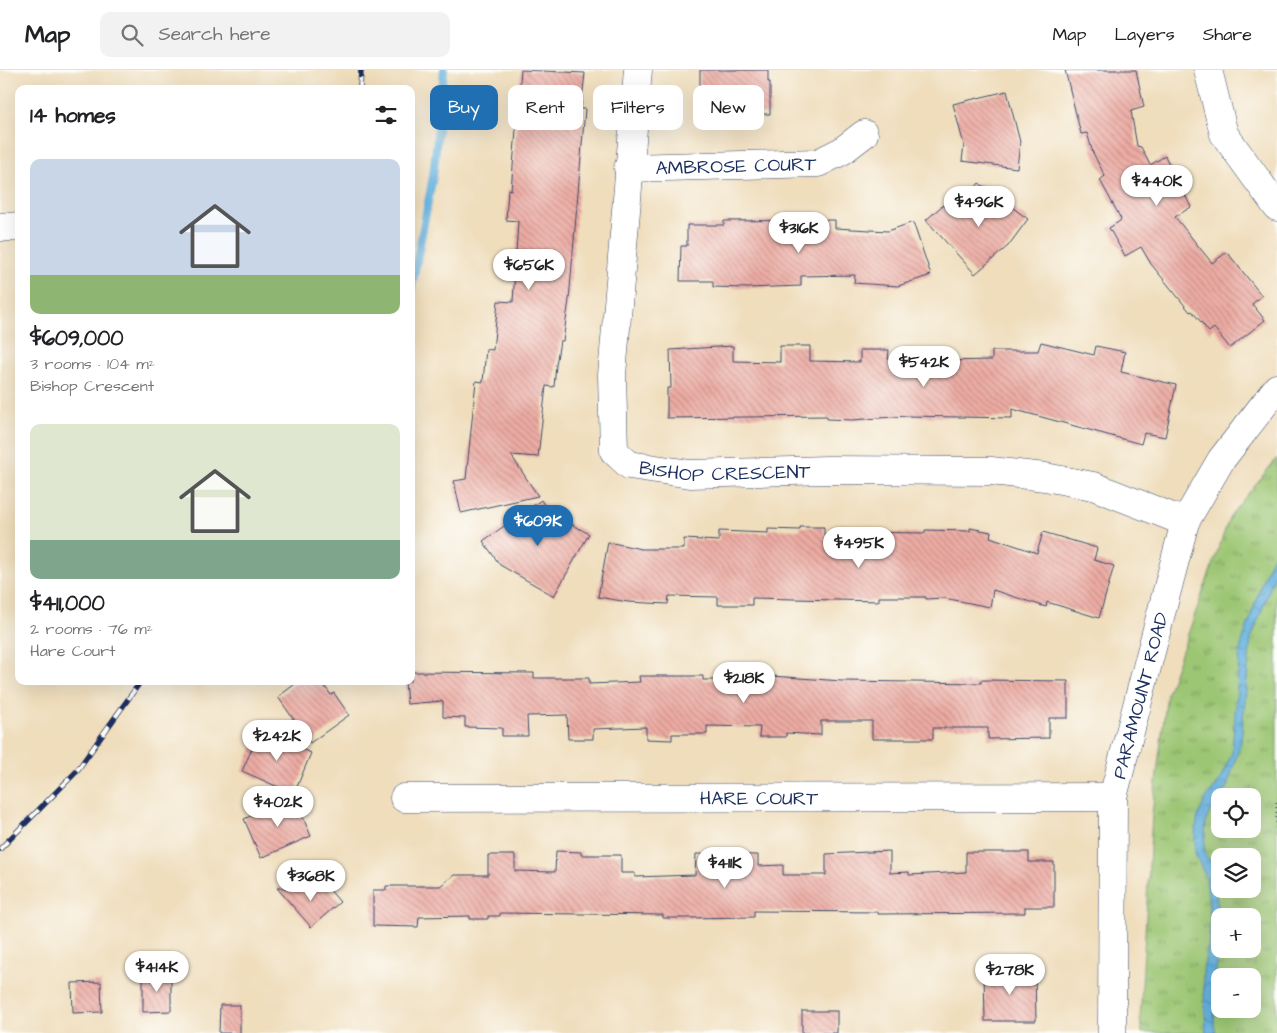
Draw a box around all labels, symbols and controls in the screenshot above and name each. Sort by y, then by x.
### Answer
search box [100,12,450,57]
text: Map [25,18,70,52]
icon: search [118,21,146,49]
text: Search here [158,21,271,48]
text: Map [1052,22,1086,47]
text: Layers [1114,22,1175,47]
text: Share [1203,22,1252,47]
chip: Buy [430,85,498,130]
chip: Rent [508,85,583,130]
chip: Filters [593,85,683,130]
chip: New [693,85,764,130]
text: 14 homes [30,101,116,130]
icon: filters [372,101,400,129]
street label: AMBROSE COURT [655,151,817,182]
pin: $440K [1122,164,1192,207]
text: $440K [1132,170,1182,192]
pin: $496K [944,186,1014,228]
icon: home [170,191,260,281]
text: $496K [955,191,1003,213]
pin: $316K [764,212,834,254]
text: $316K [780,217,818,239]
pin: $656K [494,248,564,291]
text: $656K [504,254,554,276]
text: $609,000 [30,324,124,353]
pin: $542K [889,346,959,388]
text: $542K [899,351,949,373]
text: 3 rooms · 104 m² [30,353,155,375]
text: Bishop Crescent [30,375,154,397]
street label: BISHOP CRESCENT [637,455,811,489]
icon: home [170,456,260,546]
pin: $609K [503,504,573,547]
text: $609K [514,510,562,532]
pin: $495K [824,526,894,569]
text: $495K [834,532,884,554]
text: $411,000 [30,589,105,618]
street label: PARAMOUNT ROAD [1106,610,1176,782]
text: 2 rooms · 76 m² [30,618,153,640]
text: Hare Court [30,640,115,662]
pin: $218K [709,662,779,704]
text: $218K [724,667,764,689]
pin: $242K [242,720,312,762]
text: $242K [253,725,301,747]
street label: HARE COURT [700,785,818,813]
pin: $402K [243,786,313,828]
map controls [1211,788,1261,1018]
button: locate [1211,788,1261,838]
text: $402K [254,791,302,813]
pin: $411K [690,846,760,889]
button: layers [1211,848,1261,898]
text: $411K [708,852,742,874]
pin: $368K [276,860,346,902]
text: $368K [287,865,335,887]
button: + [1211,908,1261,958]
pin: $414K [122,950,192,993]
pin: $278K [975,954,1045,996]
text: $414K [136,956,178,978]
text: $278K [986,959,1034,981]
button: − [1211,968,1261,1018]

